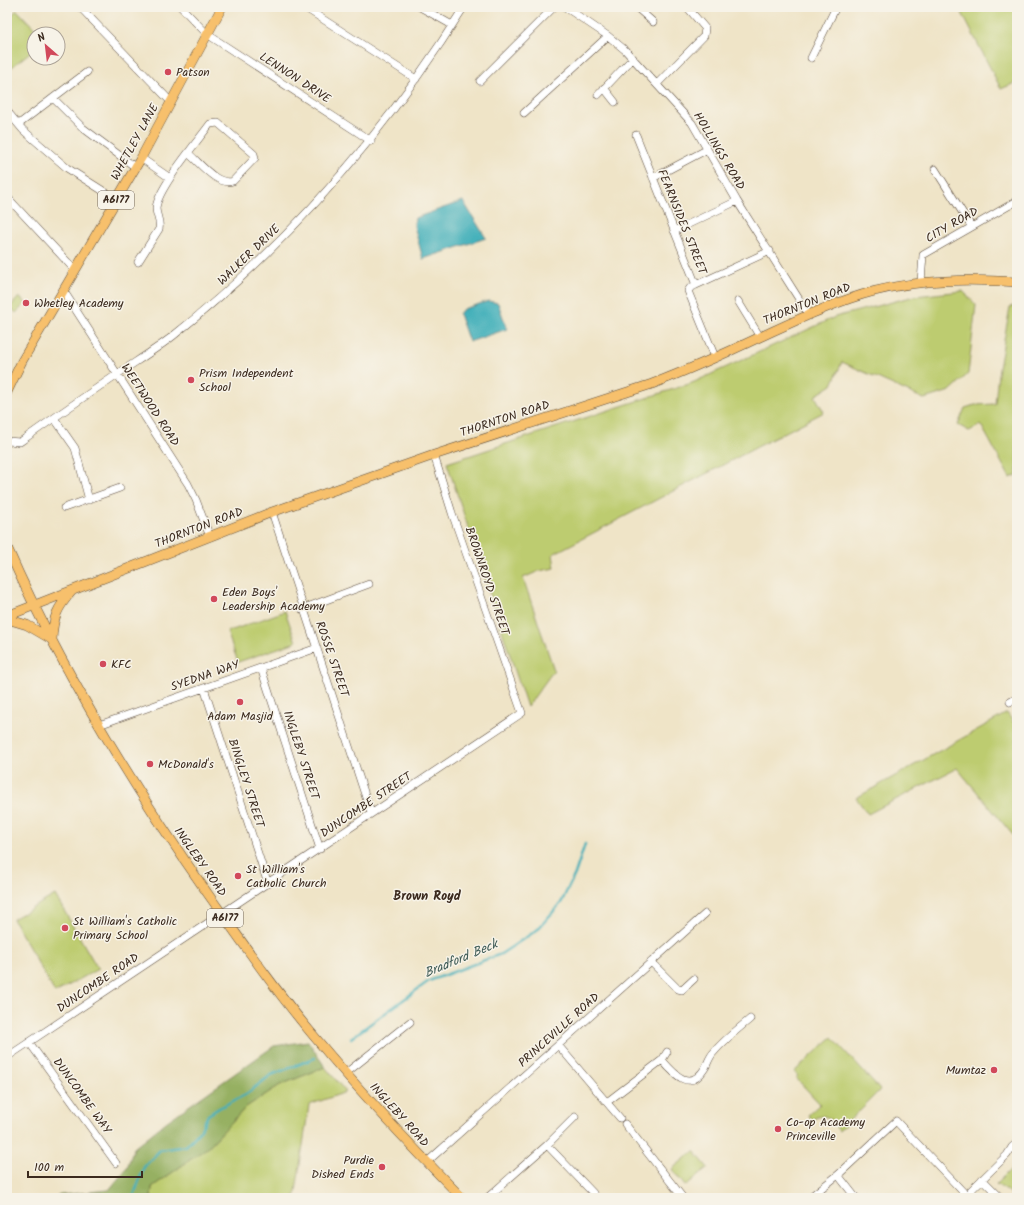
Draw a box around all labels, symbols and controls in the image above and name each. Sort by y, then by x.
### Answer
north arrow [26,26,66,66]
text: N [34,28,49,48]
street label: LENNON DRIVE [255,48,335,109]
place label: Patson [176,63,210,82]
marker: Patson [163,67,173,77]
street label: WHETLEY LANE [106,99,164,184]
street label: HOLLINGS ROAD [688,108,750,194]
street label: FEARNSIDES STREET [652,167,712,279]
road number: A6177 [98,191,134,209]
street label: CITY ROAD [922,202,982,248]
street label: WALKER DRIVE [213,219,285,290]
street label: THORNTON ROAD [760,278,854,330]
place label: Whetley Academy [34,294,124,313]
marker: Whetley Academy [21,298,31,308]
street label: WEETWOOD ROAD [116,360,184,451]
place label: Prism Independent School [199,364,294,397]
marker: Prism Independent School [186,375,196,385]
street label: THORNTON ROAD [458,396,552,442]
street label: THORNTON ROAD [152,502,246,554]
street label: BROWNROYD STREET [460,524,515,639]
place label: Eden Boys' Leadership Academy [222,583,325,616]
marker: Eden Boys' Leadership Academy [209,594,219,604]
street label: ROSSE STREET [310,618,354,701]
place label: KFC [111,655,132,674]
street label: SYEDNA WAY [168,655,243,697]
marker: KFC [98,659,108,669]
marker: Adam Masjid [235,697,245,707]
place label: Adam Masjid [207,707,274,726]
street label: INGLEBY STREET [278,708,325,803]
street label: BINGLEY STREET [223,736,270,831]
place label: McDonald's [158,755,214,774]
marker: McDonald's [145,759,155,769]
street label: DUNCOMBE STREET [316,766,417,843]
street label: INGLEBY ROAD [169,823,231,901]
place label: St William's Catholic Church [246,860,326,893]
marker: St William's Catholic Church [233,871,243,881]
district label: Brown Royd [393,886,462,907]
road number: A6177 [207,909,243,927]
place label: St William's Catholic Primary School [73,912,177,945]
marker: St William's Catholic Primary School [60,923,70,933]
water label: Bradford Beck [421,933,503,984]
street label: DUNCOMBE ROAD [53,948,143,1018]
street label: PRINCEVILLE ROAD [514,988,604,1072]
street label: DUNCOMBE WAY [48,1054,117,1139]
place label: Mumtaz [946,1061,986,1080]
marker: Mumtaz [989,1065,999,1075]
street label: INGLEBY ROAD [365,1078,433,1152]
place label: Co-op Academy Princeville [786,1113,865,1146]
marker: Co-op Academy Princeville [773,1124,783,1134]
place label: Purdie Dished Ends [311,1151,375,1184]
scale bar [28,1153,142,1179]
text: 100 m [34,1158,65,1177]
marker: Purdie Dished Ends [377,1162,387,1172]

